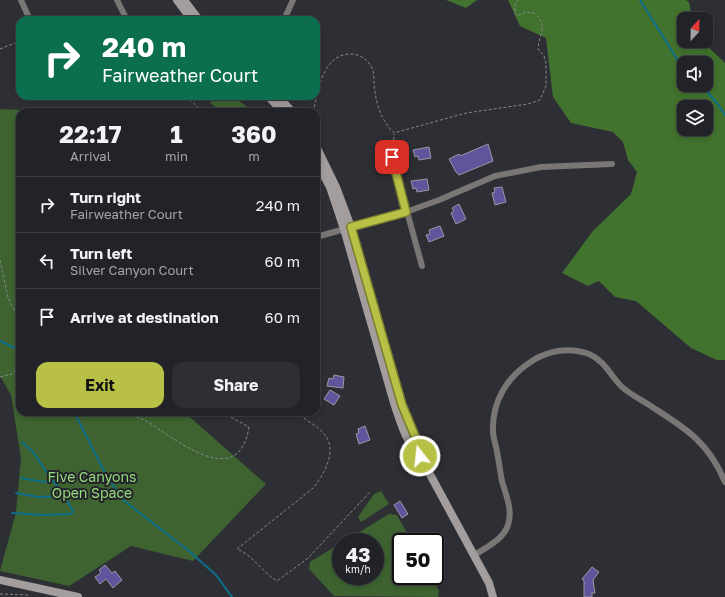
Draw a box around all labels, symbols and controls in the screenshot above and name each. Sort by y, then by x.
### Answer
north arrow [677,12,713,48]
map controls [677,12,713,136]
text: 240 m [102,30,186,63]
icon: right [36,32,88,84]
button: sound [677,56,713,92]
text: Fairweather Court [102,64,258,86]
button: layers [677,100,713,136]
text: 22:17 [59,119,122,148]
text: 1 [170,119,183,148]
text: 360 [231,119,277,148]
pin [375,140,409,174]
icon: arrive [381,146,403,168]
text: Arrival [70,148,111,164]
text: min [165,148,188,164]
text: m [248,148,260,164]
text: Turn right [70,188,141,206]
icon: right [36,194,58,216]
text: 240 m [256,196,300,214]
text: Fairweather Court [70,206,183,222]
text: Turn left [70,244,132,262]
icon: left [36,250,58,272]
text: 60 m [265,252,300,270]
text: Silver Canyon Court [70,262,194,278]
icon: arrive [36,306,58,328]
text: Arrive at destination [70,308,219,326]
text: 60 m [265,308,300,326]
button: Exit [36,362,164,408]
button: Share [172,362,300,408]
position arrow [399,435,441,477]
park label: Five Canyons Open Space [47,468,137,501]
speed limit sign: 50 [392,533,444,585]
text: 43 [346,542,370,566]
text: km/h [345,563,371,575]

